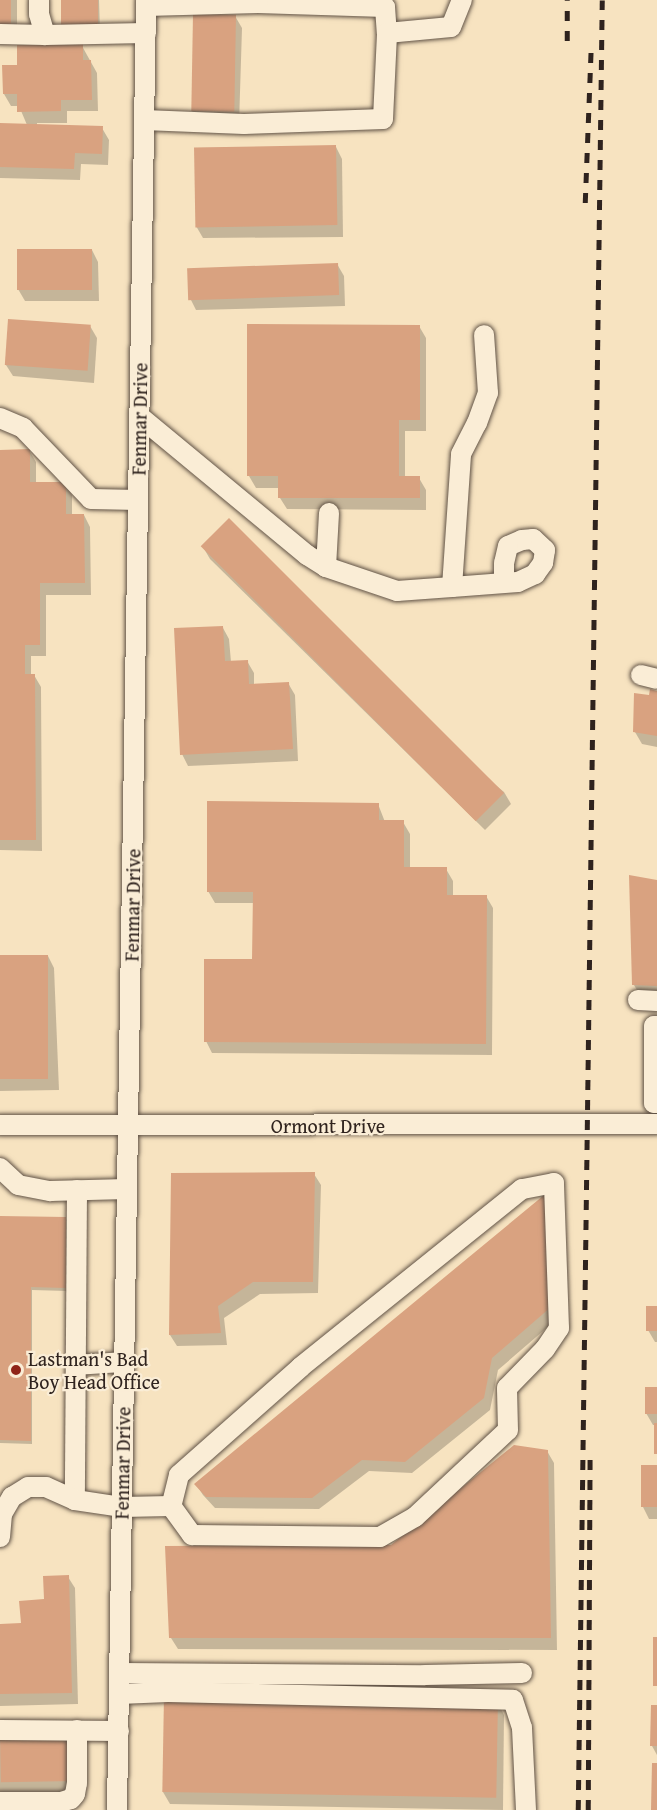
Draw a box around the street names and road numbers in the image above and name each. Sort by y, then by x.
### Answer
street label: Fenmar Drive [126,362,152,476]
street label: Fenmar Drive [119,848,145,962]
street label: Ormont Drive [271,1113,385,1137]
street label: Fenmar Drive [109,1406,135,1520]

